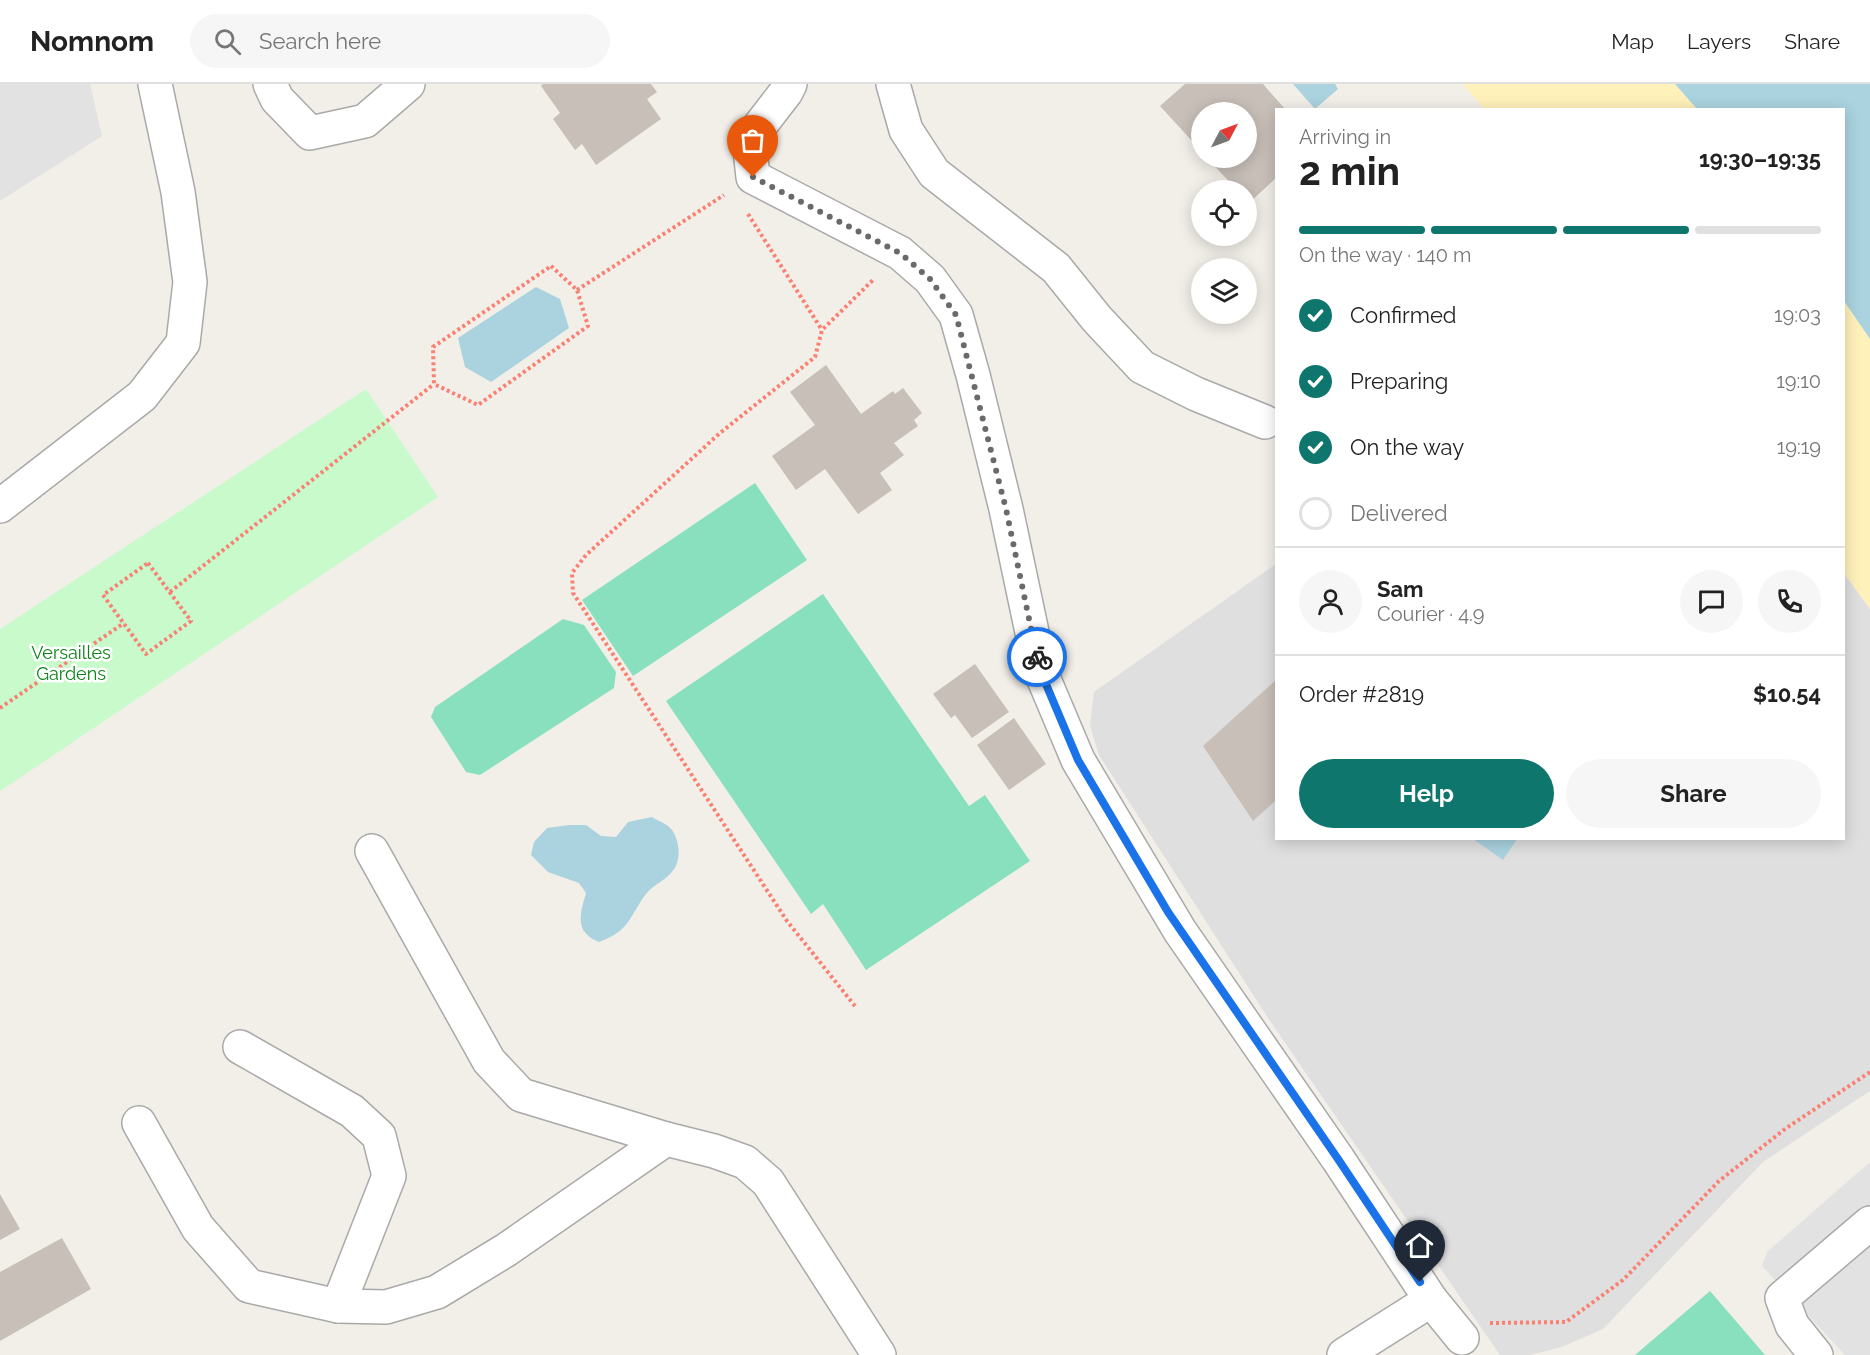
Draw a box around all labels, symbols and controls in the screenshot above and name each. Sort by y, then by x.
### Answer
search box [190,14,610,68]
text: Nomnom [30,25,154,58]
icon: search [211,25,244,58]
text: Search here [259,28,381,54]
text: Map [1611,29,1654,54]
text: Layers [1687,29,1751,54]
text: Share [1784,29,1840,54]
north arrow [1191,102,1257,168]
map controls [1191,102,1257,324]
pin [727,115,778,177]
icon: bag [736,124,769,157]
text: Arriving in [1299,125,1391,149]
text: 19:30–19:35 [1699,146,1821,172]
text: 2 min [1299,148,1400,194]
button: locate [1191,180,1257,246]
text: On the way · 140 m [1299,243,1471,267]
button: layers [1191,258,1257,324]
icon: check [1299,299,1332,332]
text: Confirmed [1350,302,1457,328]
text: 19:03 [1774,303,1821,327]
icon: check [1299,365,1332,398]
text: Preparing [1350,368,1448,394]
text: 19:10 [1776,369,1821,393]
icon: check [1299,431,1332,464]
text: On the way [1350,434,1464,460]
text: 19:19 [1777,435,1821,459]
text: Delivered [1350,500,1448,526]
button: person [1299,570,1362,633]
button: chat [1680,570,1743,633]
button: phone [1758,570,1821,633]
text: Sam [1377,576,1424,602]
text: Courier · 4.9 [1377,602,1485,626]
courier [1007,627,1067,687]
icon: bike [1021,641,1054,674]
park label: Versailles Gardens [31,642,111,684]
text: Order #2819 [1299,681,1424,707]
text: $10.54 [1753,681,1821,707]
button: Help [1299,759,1554,828]
button: Share [1566,759,1821,828]
pin [1394,1220,1445,1282]
icon: home [1403,1229,1436,1262]

